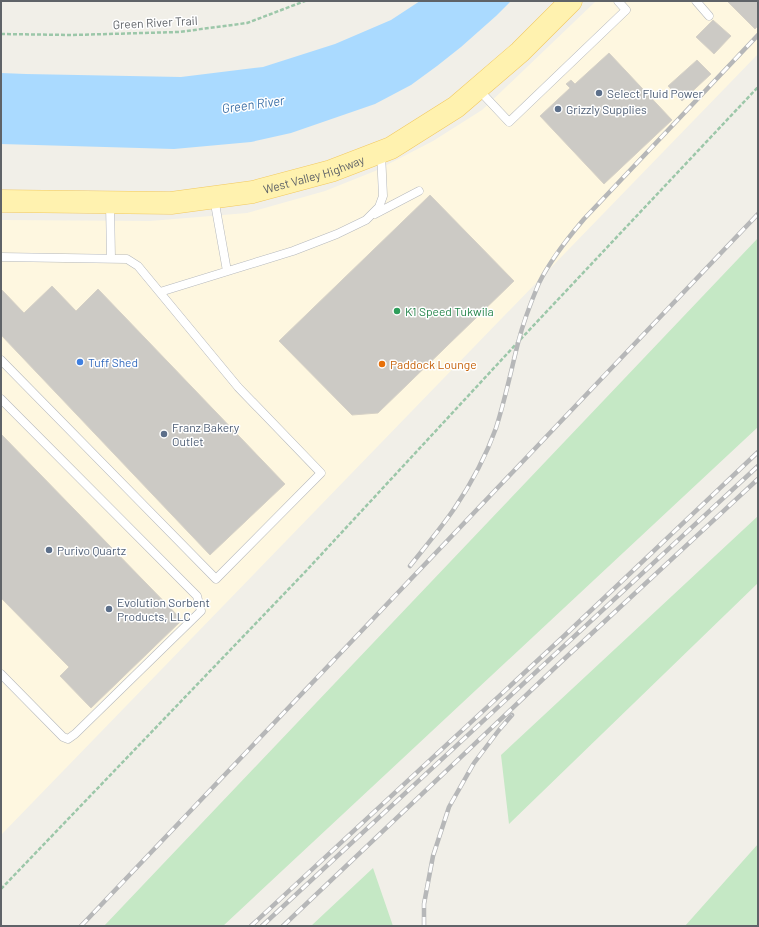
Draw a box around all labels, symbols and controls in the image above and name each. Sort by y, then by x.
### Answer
street label: Green River Trail [112,13,198,31]
place label: Select Fluid Power [607,86,704,100]
marker: Select Fluid Power [594,88,604,98]
water label: Green River [221,92,286,116]
place label: Grizzly Supplies [566,102,647,116]
marker: Grizzly Supplies [553,104,563,114]
street label: West Valley Highway [262,152,367,196]
place label: K1 Speed Tukwila [405,304,494,318]
marker: K1 Speed Tukwila [392,306,402,316]
place label: Tuff Shed [88,355,138,369]
marker: Tuff Shed [75,357,85,367]
place label: Paddock Lounge [390,357,477,371]
marker: Paddock Lounge [377,359,387,369]
place label: Franz Bakery Outlet [172,420,240,448]
marker: Franz Bakery Outlet [159,429,169,439]
place label: Purivo Quartz [57,543,126,557]
marker: Purivo Quartz [44,545,54,555]
place label: Evolution Sorbent Products, LLC [117,595,210,623]
marker: Evolution Sorbent Products, LLC [104,604,114,614]

